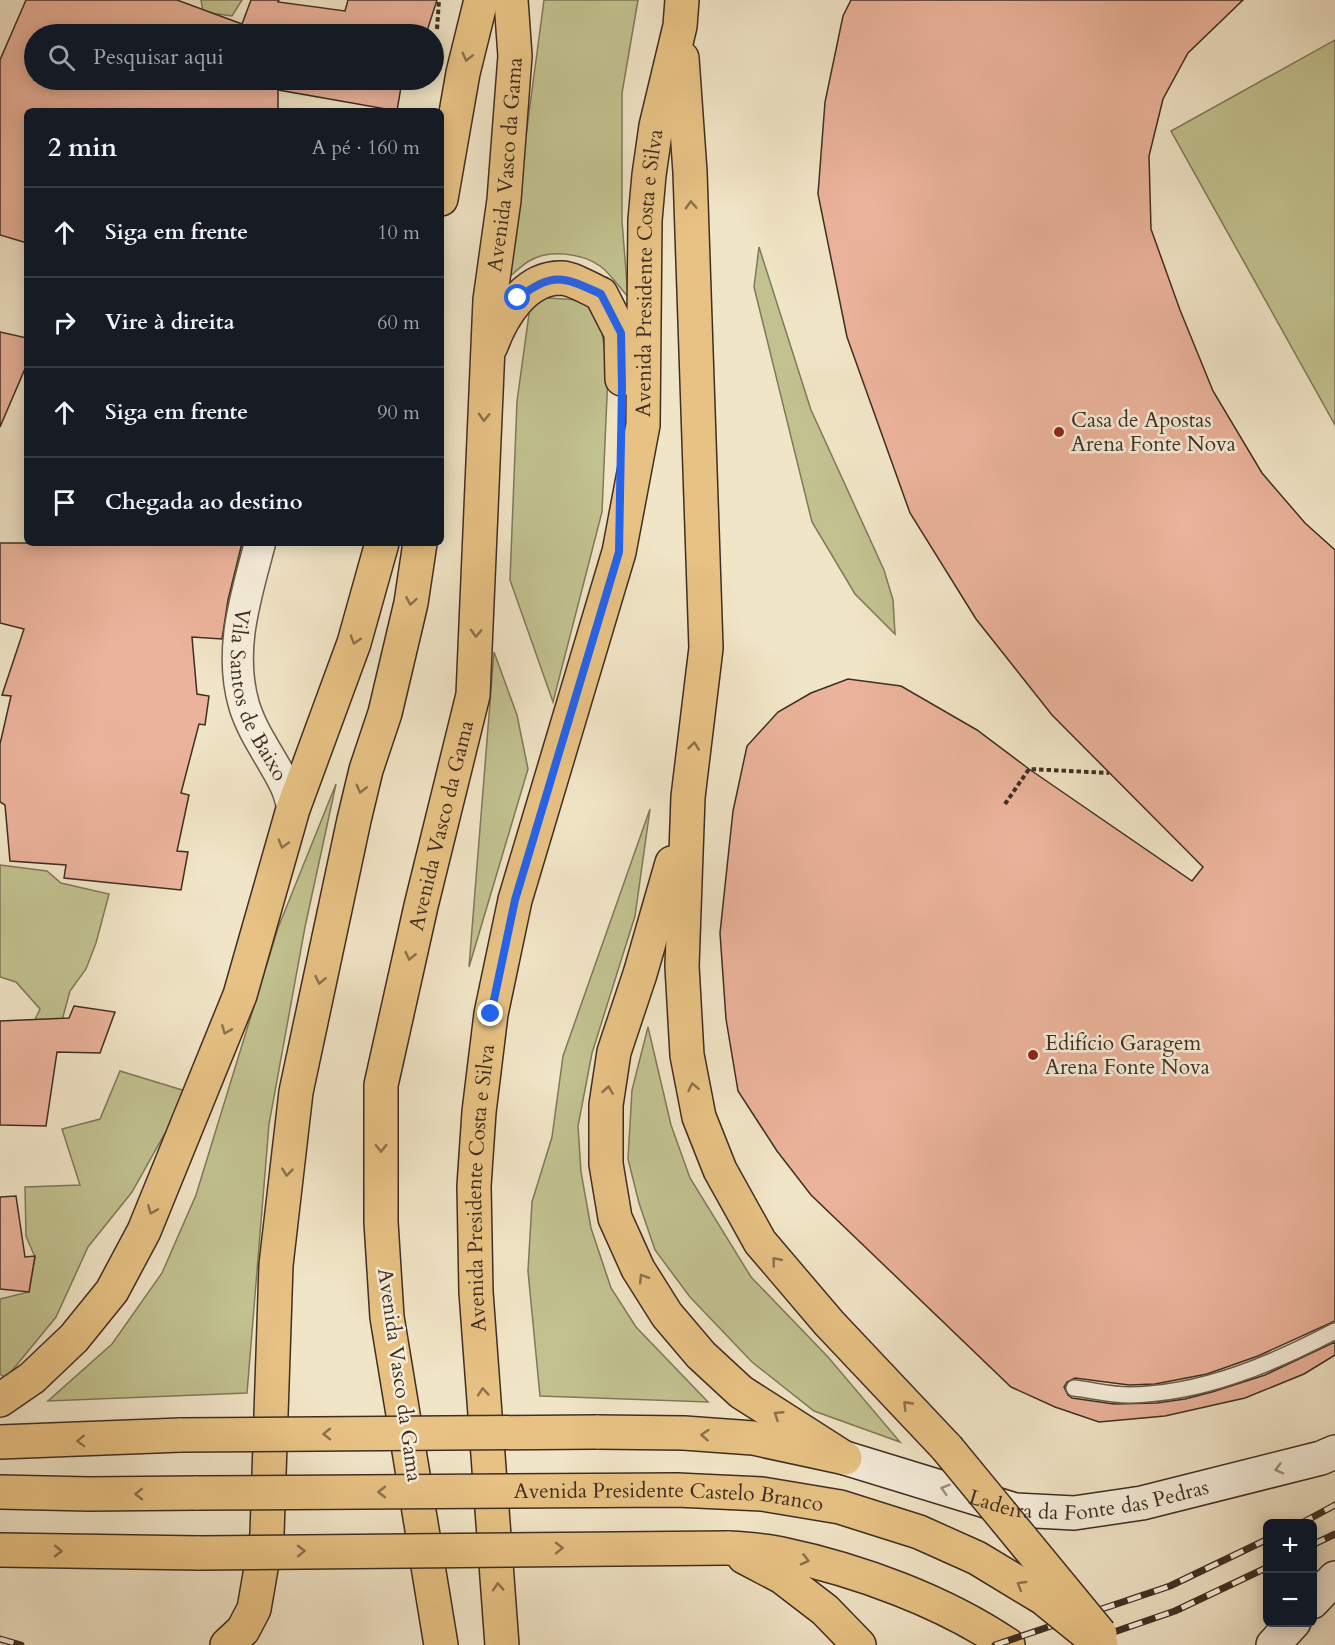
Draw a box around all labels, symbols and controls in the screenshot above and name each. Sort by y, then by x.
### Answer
search box [24,24,444,90]
icon: search [45,41,78,74]
text: Pesquisar aqui [93,42,224,72]
one-way arrow [462,52,475,62]
street label: Avenida Vasco da Gama [480,56,530,274]
street label: Avenida Presidente Costa e Silva [629,127,670,417]
text: 2 min [48,130,117,165]
text: A pé · 160 m [312,134,420,161]
one-way arrow [685,201,697,210]
icon: ahead [48,216,81,249]
text: Siga em frente [105,217,248,247]
text: 10 m [377,219,420,246]
route start [504,284,530,310]
icon: right [48,306,81,339]
text: Vire à direita [105,307,235,337]
text: 60 m [377,309,420,336]
icon: ahead [48,396,81,429]
text: Siga em frente [105,397,248,427]
text: 90 m [377,399,420,426]
place label: Casa de Apostas Arena Fonte Nova [1071,406,1236,459]
one-way arrow [478,413,491,422]
marker: Casa de Apostas Arena Fonte Nova [1052,425,1066,439]
icon: arrive [48,486,81,519]
text: Chegada ao destino [105,487,303,517]
one-way arrow [405,596,418,606]
street label: Vila Santos de Baixo [223,606,294,786]
one-way arrow [469,628,482,637]
one-way arrow [350,634,362,645]
street label: Avenida Vasco da Gama [402,717,481,933]
one-way arrow [687,742,700,751]
one-way arrow [356,784,369,794]
one-way arrow [278,838,290,848]
one-way arrow [405,951,418,961]
one-way arrow [314,974,327,984]
route end [477,1000,503,1026]
one-way arrow [221,1023,233,1034]
place label: Edifício Garagem Arena Fonte Nova [1045,1029,1210,1082]
street label: Avenida Presidente Costa e Silva [460,1043,502,1333]
marker: Edifício Garagem Arena Fonte Nova [1026,1048,1040,1062]
one-way arrow [687,1082,700,1092]
one-way arrow [601,1085,614,1095]
one-way arrow [375,1144,387,1153]
one-way arrow [281,1167,294,1176]
one-way arrow [147,1204,159,1215]
one-way arrow [772,1257,783,1268]
street label: Avenida Vasco da Gama [370,1266,429,1484]
one-way arrow [640,1273,651,1284]
one-way arrow [477,1388,490,1397]
one-way arrow [904,1402,915,1413]
one-way arrow [774,1411,784,1423]
one-way arrow [323,1428,332,1440]
one-way arrow [700,1428,709,1441]
one-way arrow [76,1434,85,1447]
one-way arrow [1274,1461,1284,1474]
street label: Ladeira da Fonte das Pedras [965,1473,1212,1528]
street label: Avenida Presidente Castelo Branco [514,1476,826,1519]
one-way arrow [940,1484,951,1496]
one-way arrow [377,1485,386,1498]
one-way arrow [135,1487,144,1500]
map controls [1263,1519,1317,1627]
button: + [1263,1519,1317,1573]
one-way arrow [554,1542,563,1554]
one-way arrow [54,1545,63,1557]
one-way arrow [296,1545,305,1558]
one-way arrow [800,1552,810,1565]
button: − [1263,1573,1317,1627]
one-way arrow [1017,1580,1027,1592]
one-way arrow [491,1582,504,1591]

